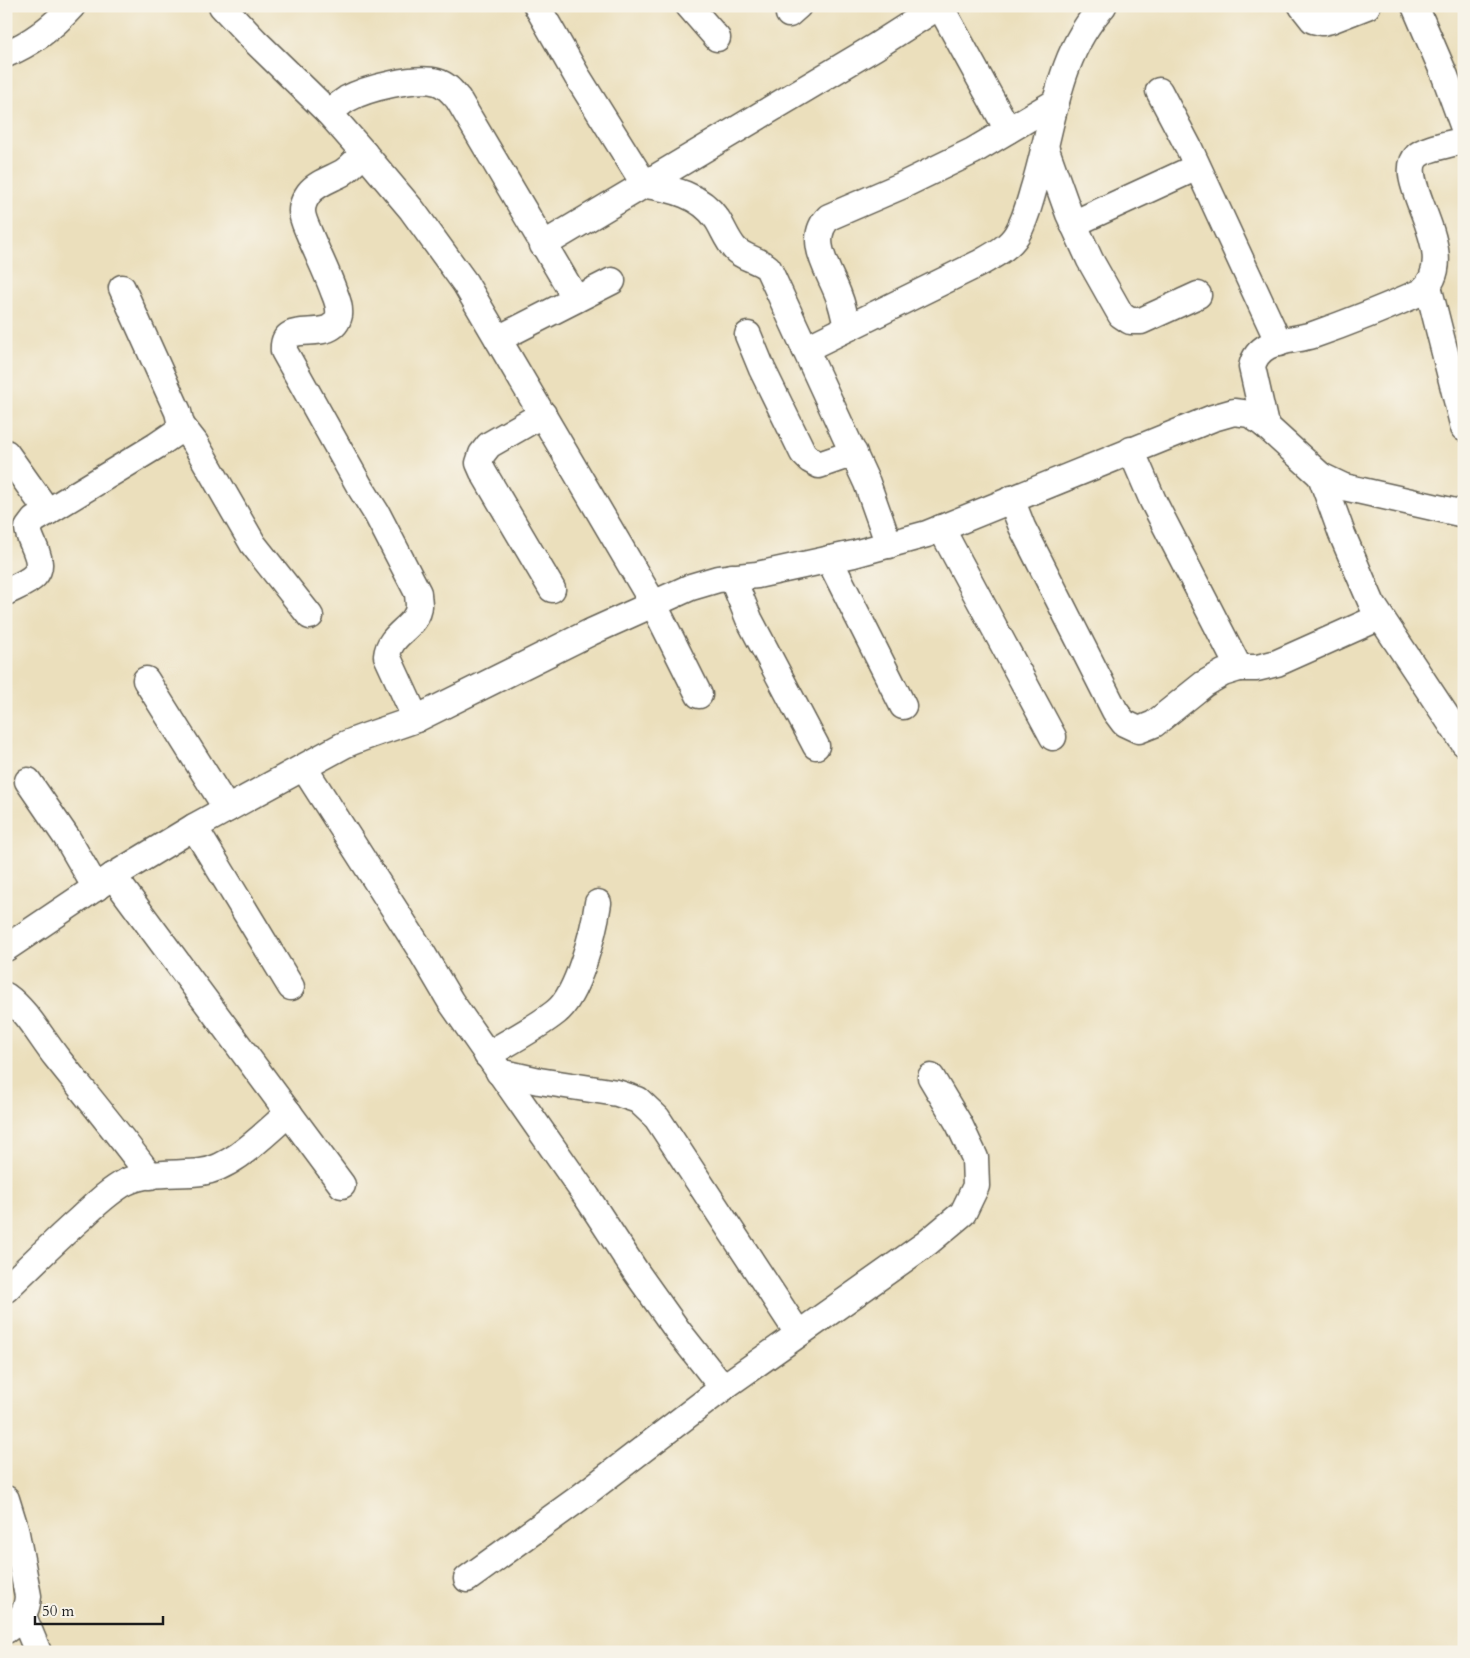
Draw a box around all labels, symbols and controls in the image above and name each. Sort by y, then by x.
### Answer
scale bar [35,1593,162,1625]
text: 50 m [42,1601,74,1621]

